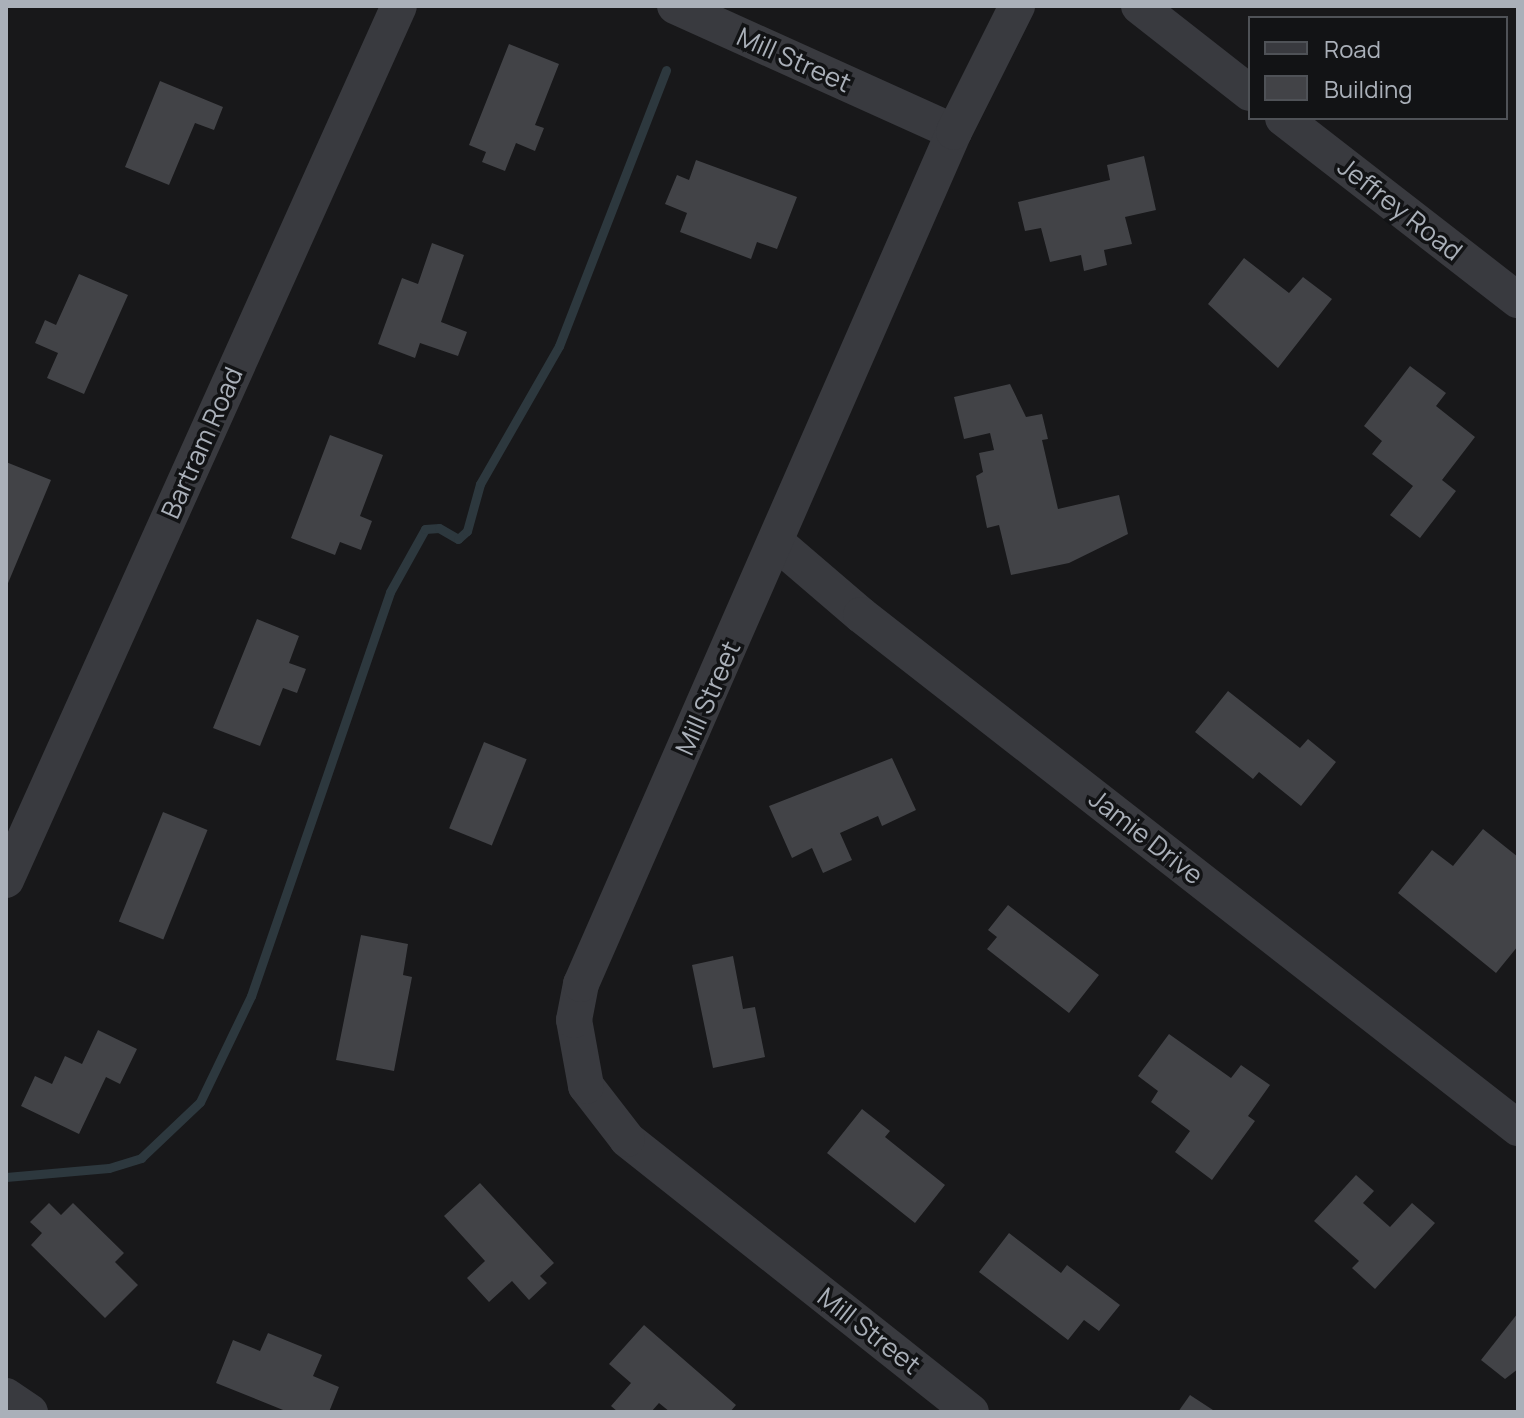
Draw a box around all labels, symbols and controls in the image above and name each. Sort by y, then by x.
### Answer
legend [1248,16,1508,120]
street label: Mill Street [732,21,856,99]
text: Road [1324,32,1381,65]
text: Building [1324,72,1412,105]
street label: Jeffrey Road [1332,151,1468,267]
street label: Bartram Road [155,363,249,523]
street label: Mill Street [669,636,747,760]
street label: Jamie Drive [1083,783,1209,891]
street label: Mill Street [811,1281,927,1381]

